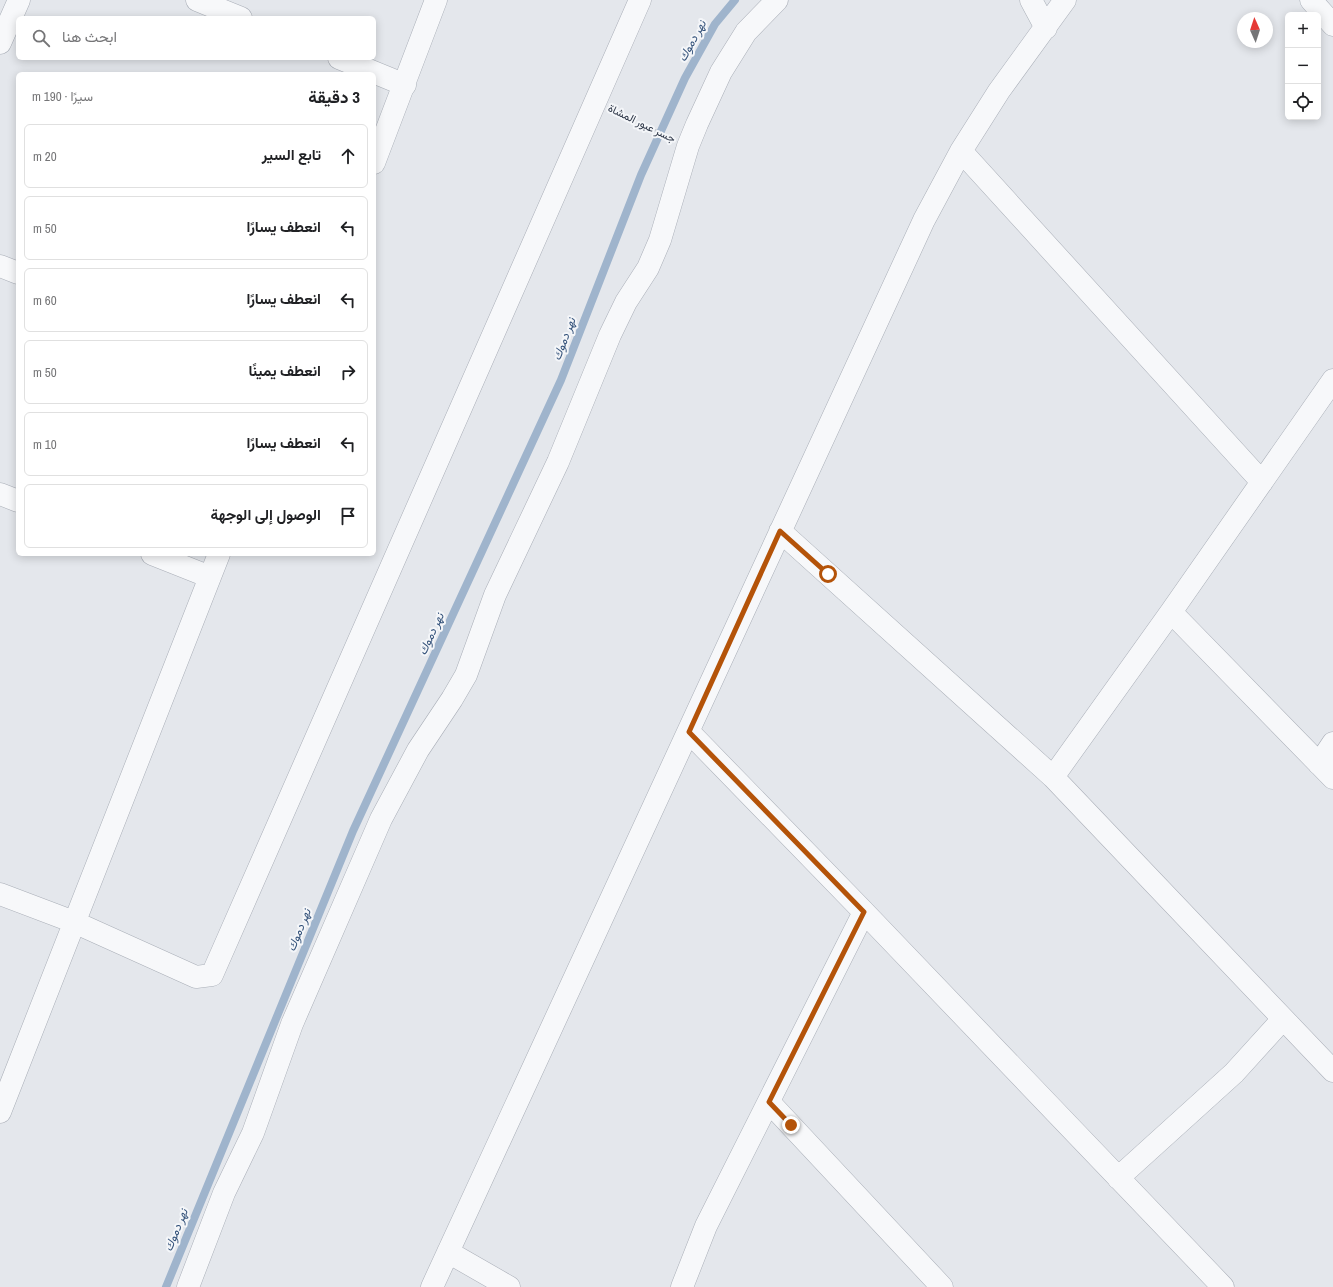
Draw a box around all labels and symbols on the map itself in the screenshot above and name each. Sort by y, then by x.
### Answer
north arrow [1237,12,1273,48]
water label: نهر دموك [674,17,710,64]
street label: جسر عبور المشاة [606,101,678,145]
water label: نهر دموك [548,315,580,363]
route start [819,565,837,583]
water label: نهر دموك [414,610,448,658]
water label: نهر دموك [283,906,315,954]
route end [782,1116,800,1134]
water label: نهر دموك [160,1206,192,1254]

